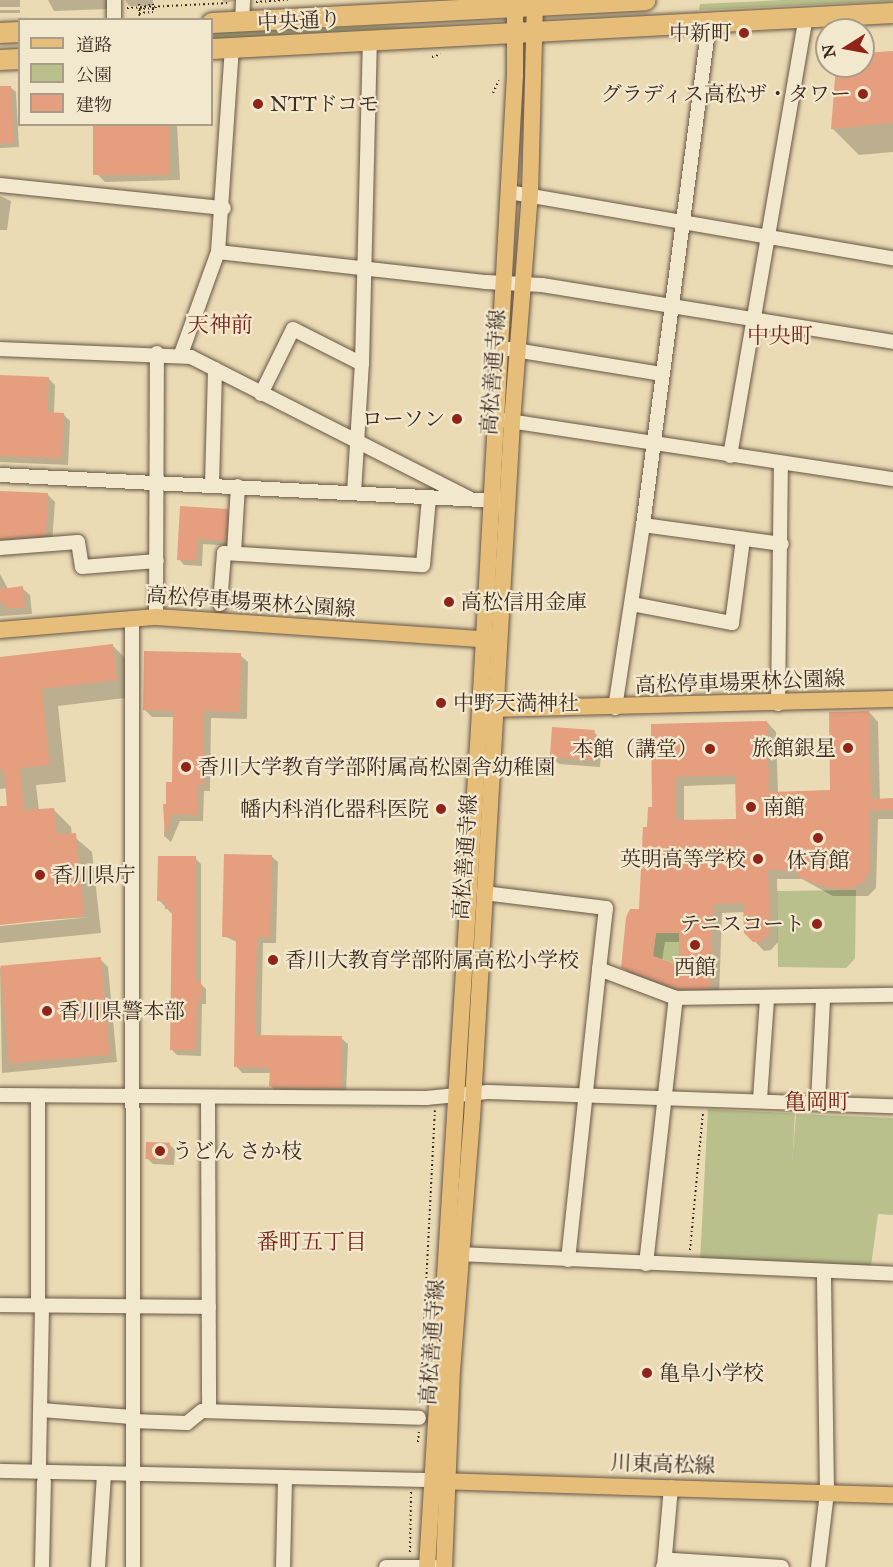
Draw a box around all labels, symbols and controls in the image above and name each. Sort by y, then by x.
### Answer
street label: 中央通り [256,6,342,36]
legend [18,18,213,126]
north arrow [815,18,875,78]
place label: 中新町 [669,20,732,46]
marker: 中新町 [737,26,751,40]
text: 道路 [76,34,112,56]
text: N [818,43,839,60]
text: 公園 [76,64,112,86]
place label: グラディス高松ザ・タワー [599,81,851,107]
marker: グラディス高松ザ・タワー [856,87,870,101]
place label: NTTドコモ [270,91,380,117]
text: 建物 [76,94,112,116]
marker: NTTドコモ [251,97,265,111]
street label: 高松善通寺線 [476,308,510,436]
district label: 天神前 [187,312,253,338]
district label: 中央町 [747,323,813,349]
place label: ローソン [361,406,445,432]
marker: ローソン [450,412,464,426]
street label: 高松停車場栗林公園線 [145,582,357,622]
place label: 高松信用金庫 [461,589,587,615]
marker: 高松信用金庫 [442,595,456,609]
street label: 高松停車場栗林公園線 [635,666,845,698]
place label: 中野天満神社 [453,690,579,716]
marker: 中野天満神社 [434,696,448,710]
place label: 旅館銀星 [752,735,836,761]
place label: 本館（講堂） [572,736,698,762]
marker: 旅館銀星 [841,741,855,755]
marker: 本館（講堂） [703,742,717,756]
place label: 香川大学教育学部附属高松園舎幼稚園 [198,754,555,780]
marker: 香川大学教育学部附属高松園舎幼稚園 [179,760,193,774]
street label: 高松善通寺線 [448,793,482,921]
place label: 南館 [763,794,805,820]
place label: 幡内科消化器科医院 [240,796,429,822]
marker: 南館 [744,800,758,814]
marker: 幡内科消化器科医院 [434,802,448,816]
marker: 体育館 [811,831,825,845]
place label: 英明高等学校 [620,846,746,872]
place label: 体育館 [787,847,849,873]
marker: 英明高等学校 [751,852,765,866]
place label: 香川県庁 [52,862,136,888]
marker: 香川県庁 [33,868,47,882]
place label: テニスコート [679,911,805,937]
marker: テニスコート [810,917,824,931]
marker: 西館 [688,938,702,952]
place label: 香川大教育学部附属高松小学校 [285,947,579,973]
marker: 香川大教育学部附属高松小学校 [266,953,280,967]
place label: 西館 [674,954,716,980]
place label: 香川県警本部 [59,998,185,1024]
marker: 香川県警本部 [40,1004,54,1018]
district label: 亀岡町 [784,1089,850,1115]
place label: うどん さか枝 [172,1138,303,1164]
marker: うどん さか枝 [153,1144,167,1158]
district label: 番町五丁目 [257,1229,367,1255]
street label: 高松善通寺線 [415,1278,449,1406]
place label: 亀阜小学校 [659,1360,764,1386]
marker: 亀阜小学校 [640,1366,654,1380]
street label: 川東高松線 [610,1450,716,1478]

